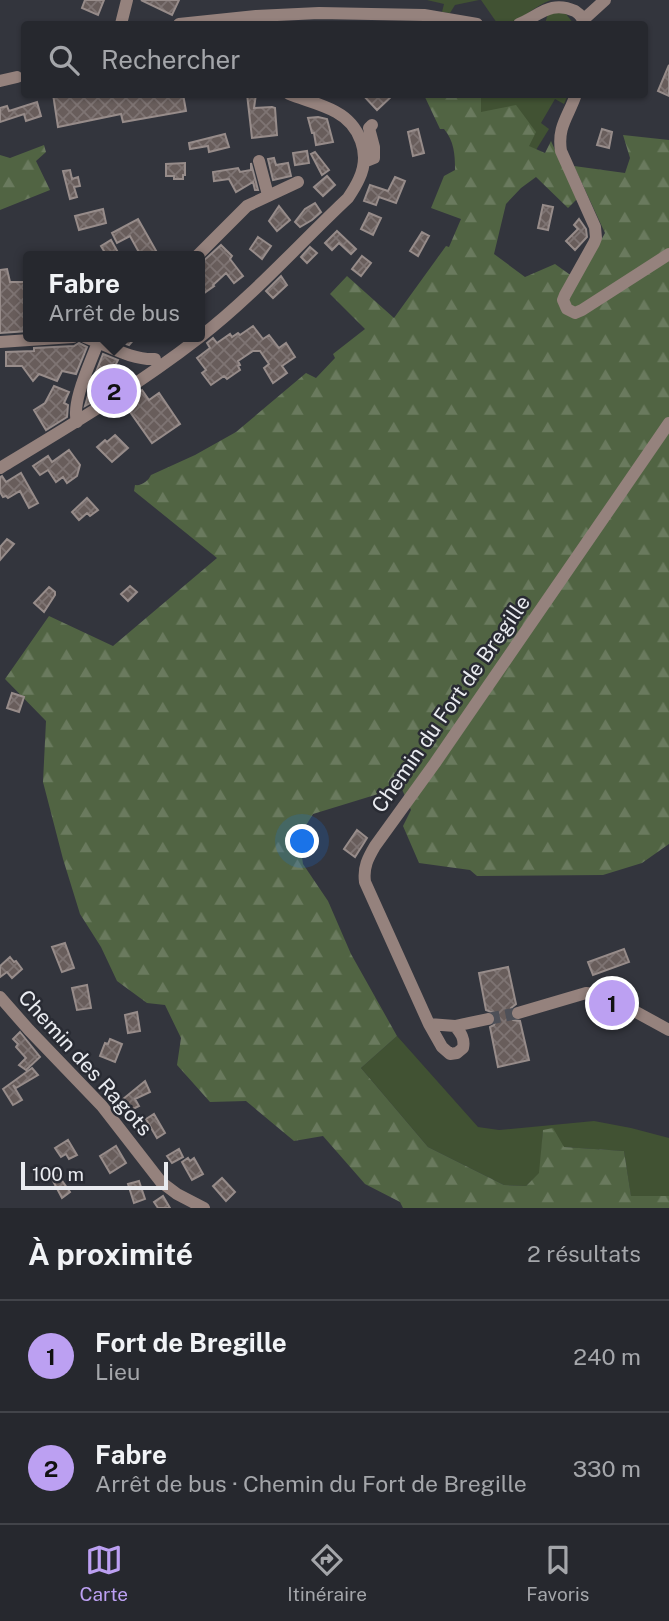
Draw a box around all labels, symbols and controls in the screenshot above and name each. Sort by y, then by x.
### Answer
search box [21,21,648,98]
icon: search [45,41,83,79]
text: Rechercher [101,44,240,75]
popup [23,251,205,342]
text: Fabre [48,268,120,299]
text: Arrêt de bus [48,299,180,326]
pin: 2 [91,365,137,417]
street label: Chemin du Fort de Bregille [366,590,535,817]
your location [285,824,319,858]
pin: 1 [589,977,635,1029]
street label: Chemin des Ragots [13,985,157,1141]
scale bar [21,1159,168,1191]
text: 100 m [32,1163,84,1185]
text: À proximité [28,1236,193,1272]
text: 2 résultats [527,1240,641,1267]
text: Fort de Bregille [95,1327,287,1358]
text: 1 [46,1343,56,1370]
text: 240 m [573,1343,641,1370]
text: Lieu [95,1358,140,1385]
text: Fabre [95,1439,167,1470]
text: 2 [44,1455,58,1482]
text: 330 m [573,1455,641,1482]
text: Arrêt de bus · Chemin du Fort de Bregille [95,1470,527,1497]
tab: Carte [80,1541,128,1605]
tab: Itinéraire [287,1541,367,1605]
tab: Favoris [526,1541,589,1605]

